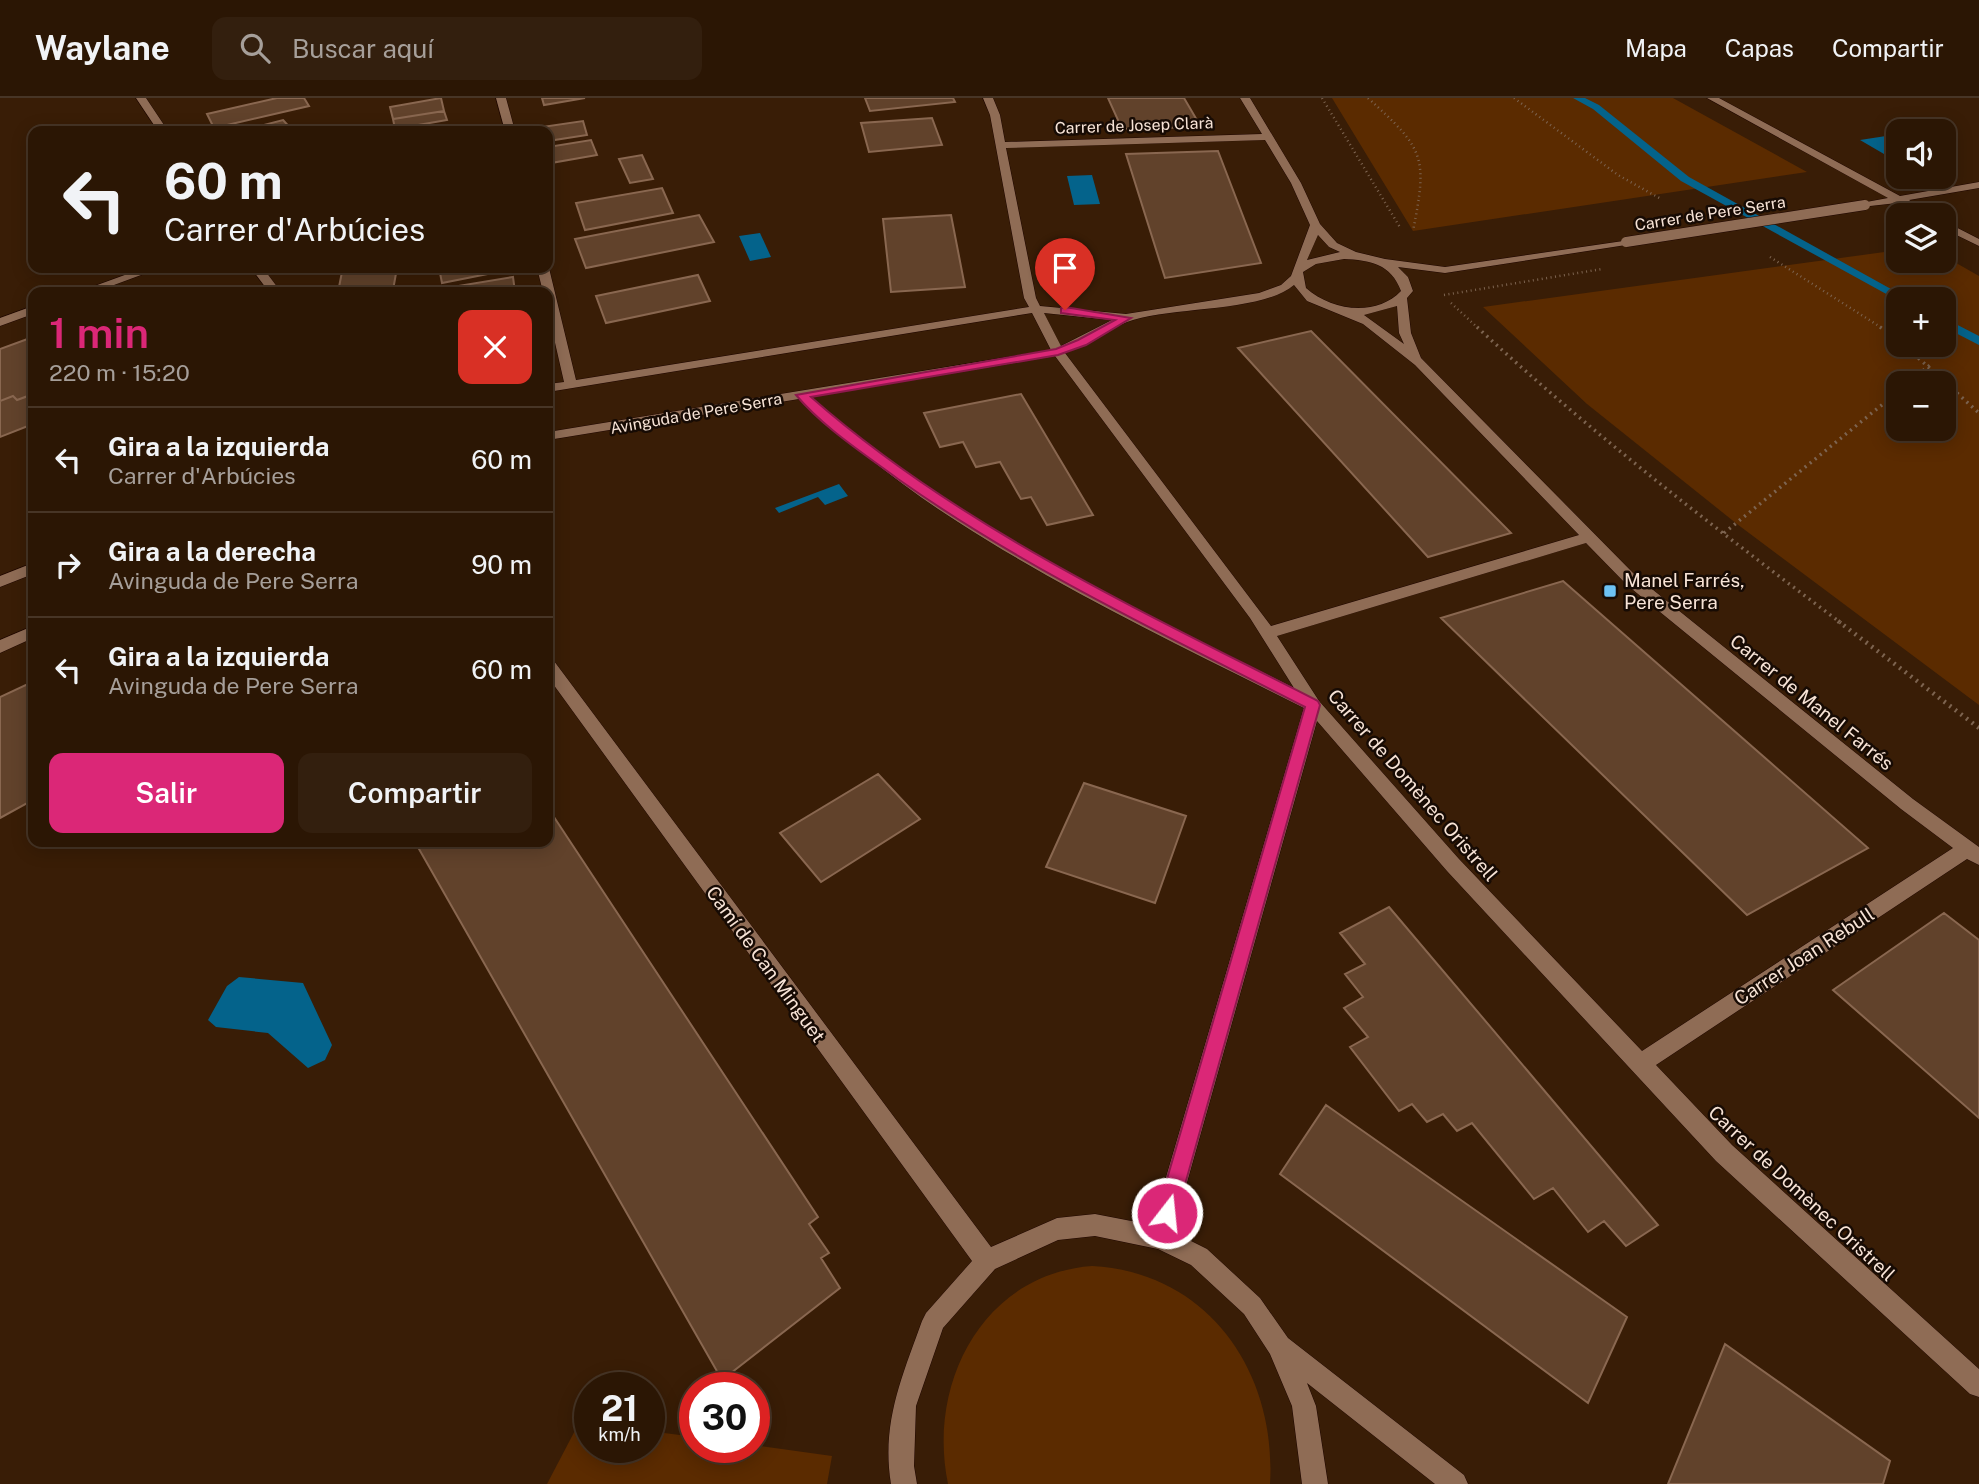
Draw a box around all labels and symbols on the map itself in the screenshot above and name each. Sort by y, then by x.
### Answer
street label: Carrer de Josep Clarà [1054,113,1214,138]
street label: Carrer de Pere Serra [1633,192,1787,235]
pin [1035,238,1095,310]
street label: Avinguda de Pere Serra [609,389,783,438]
place label: Manel Farrés, Pere Serra [1624,569,1745,613]
marker: Manel Farrés, Pere Serra [1602,583,1618,599]
street label: Carrer de Manel Farrés [1726,629,1898,775]
street label: Carrer de Domènec Oristrell [1324,685,1502,885]
street label: Camí de Can Minguet [702,882,830,1046]
street label: Carrer Joan Rebull [1730,903,1878,1009]
street label: Carrer de Domènec Oristrell [1704,1101,1900,1285]
position arrow [1130,1176,1204,1250]
speed limit sign: 30 [679,1372,770,1463]

